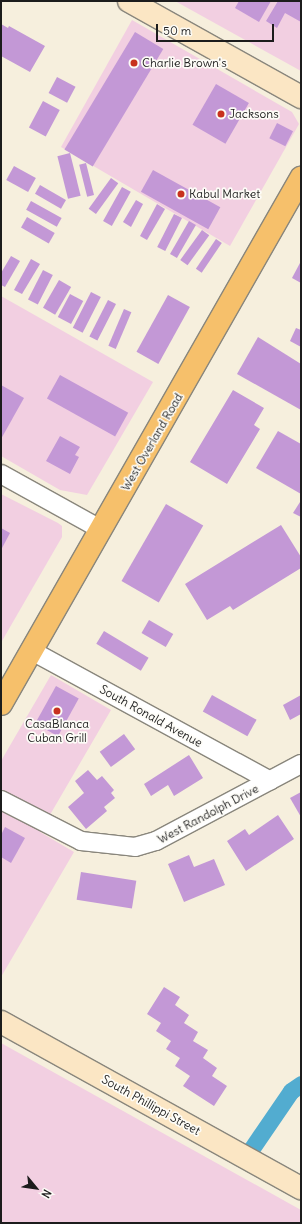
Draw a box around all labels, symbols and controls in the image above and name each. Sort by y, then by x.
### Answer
scale bar [158,16,276,42]
text: 50 m [163,23,191,38]
place label: Charlie Brown's [142,56,227,70]
marker: Charlie Brown's [129,58,139,68]
place label: Jacksons [229,107,279,121]
marker: Jacksons [216,109,226,119]
place label: Kabul Market [189,187,260,201]
marker: Kabul Market [176,189,186,199]
street label: West Overland Road [118,391,186,493]
street label: South Ronald Avenue [97,682,205,750]
marker: CasaBlanca Cuban Grill [52,706,62,716]
place label: CasaBlanca Cuban Grill [25,717,89,745]
street label: West Randolph Drive [155,781,261,847]
street label: South Phillippi Street [99,1072,203,1138]
north arrow [16,1168,56,1208]
text: N [39,1187,54,1201]

